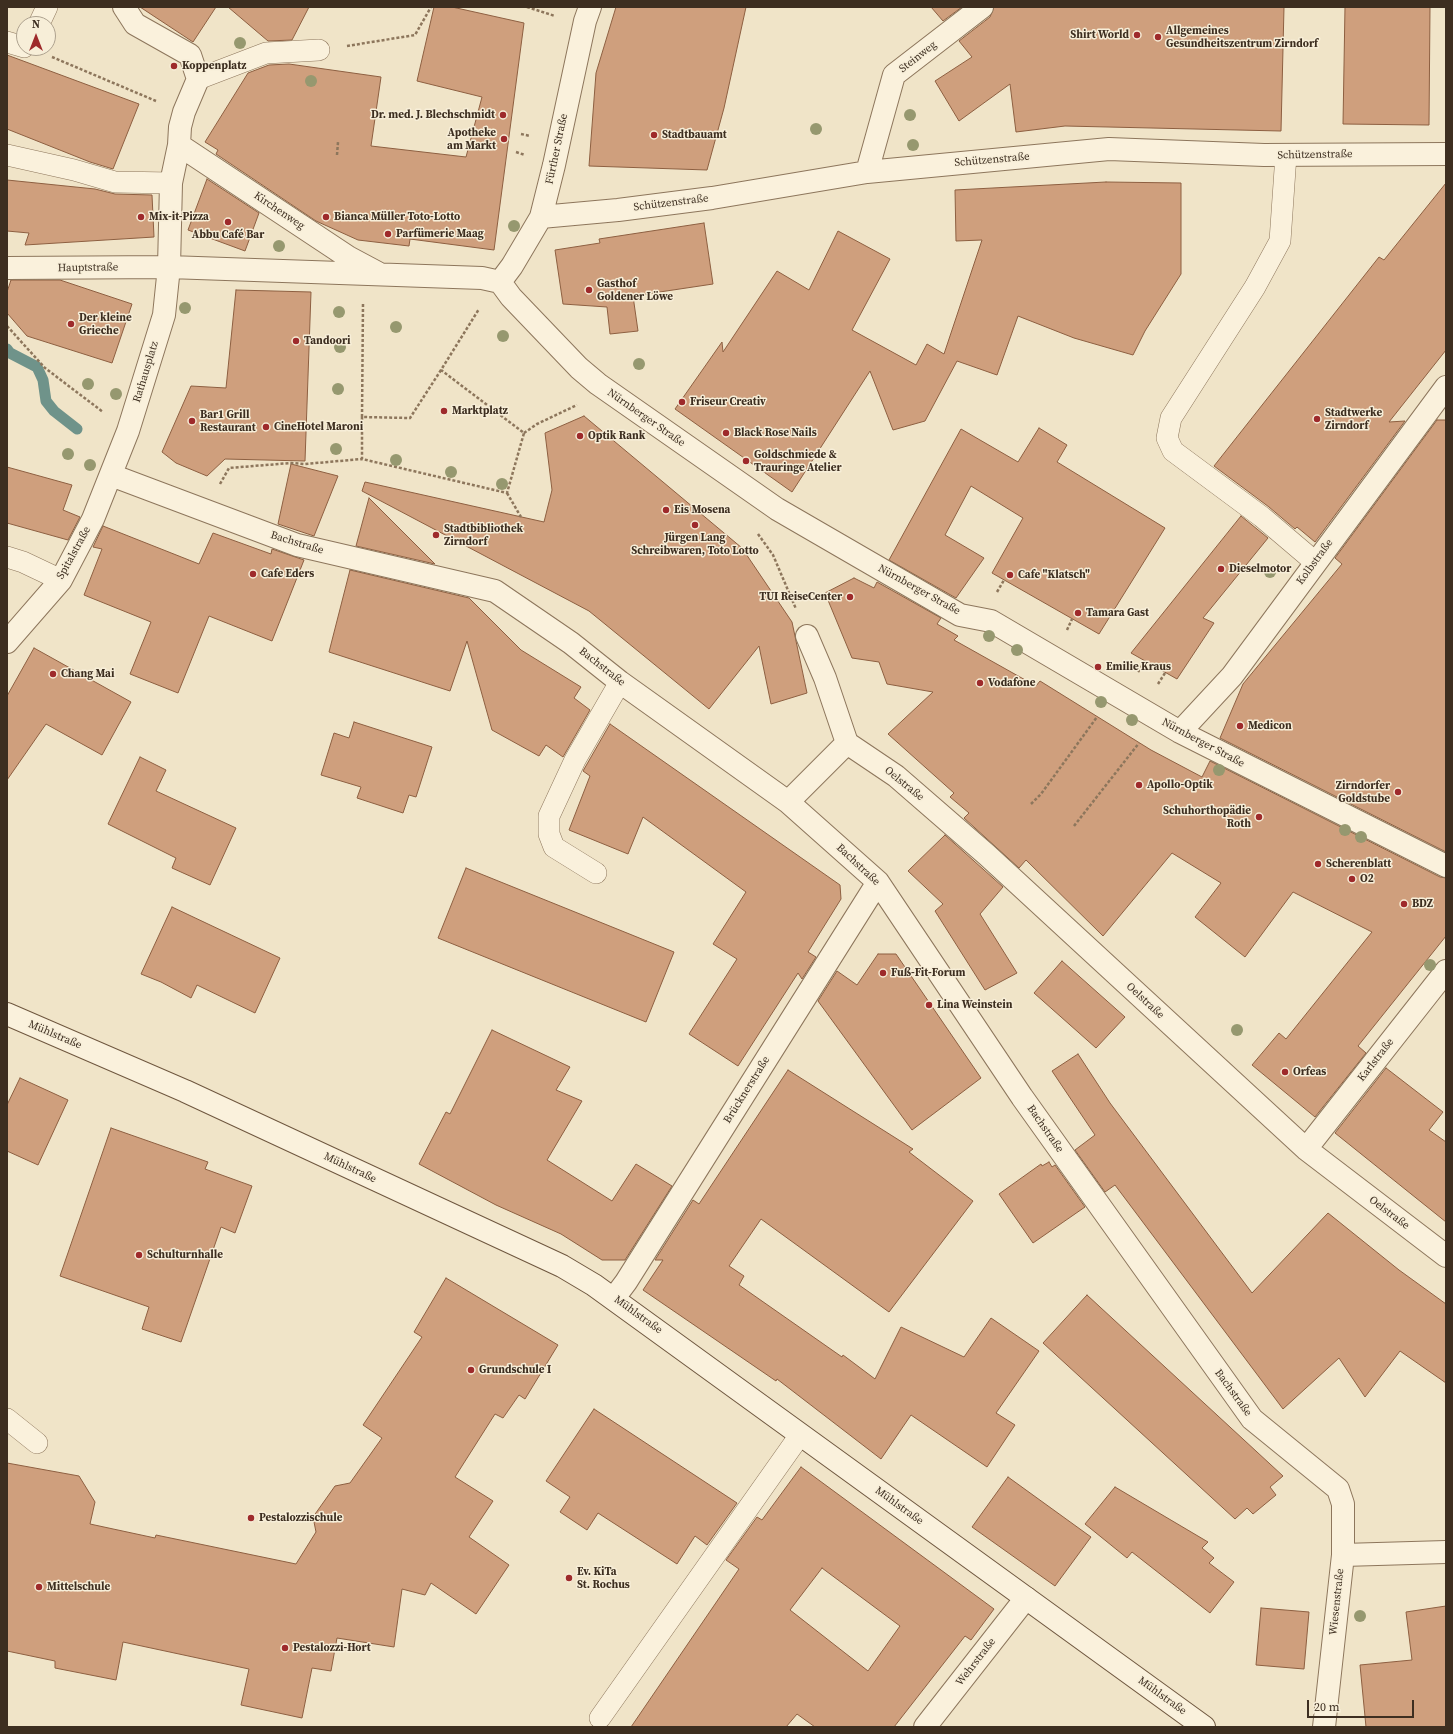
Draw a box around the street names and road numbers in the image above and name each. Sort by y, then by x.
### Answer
street label: Steinweg [897,38,939,76]
street label: Fürther Straße [543,113,571,185]
street label: Schützenstraße [1277,148,1353,162]
street label: Schützenstraße [954,150,1030,170]
street label: Kirchenweg [251,189,307,233]
street label: Schützenstraße [633,192,709,214]
street label: Hauptstraße [57,261,119,275]
street label: Rathausplatz [130,340,162,404]
street label: Nürnberger Straße [605,386,687,450]
street label: Spitalstraße [54,524,94,582]
street label: Bachstraße [269,529,325,557]
street label: Kolbstraße [1294,537,1336,587]
street label: Nürnberger Straße [876,562,962,618]
street label: Bachstraße [576,645,628,689]
street label: Nürnberger Straße [1159,716,1247,770]
street label: Oelstraße [882,764,926,804]
street label: Bachstraße [833,841,883,889]
street label: Oelstraße [1123,980,1167,1022]
street label: Mühlstraße [26,1018,84,1052]
street label: Karlstraße [1355,1036,1397,1084]
street label: Brücknerstraße [721,1054,773,1126]
street label: Bachstraße [1024,1103,1066,1155]
street label: Mühlstraße [322,1150,378,1186]
street label: Oelstraße [1366,1194,1412,1232]
street label: Mühlstraße [611,1293,665,1337]
street label: Bachstraße [1212,1367,1254,1419]
street label: Mühlstraße [872,1484,926,1528]
street label: Wiesenstraße [1327,1568,1347,1636]
street label: Wehrstraße [953,1635,999,1689]
street label: Mühlstraße [1135,1674,1189,1718]

